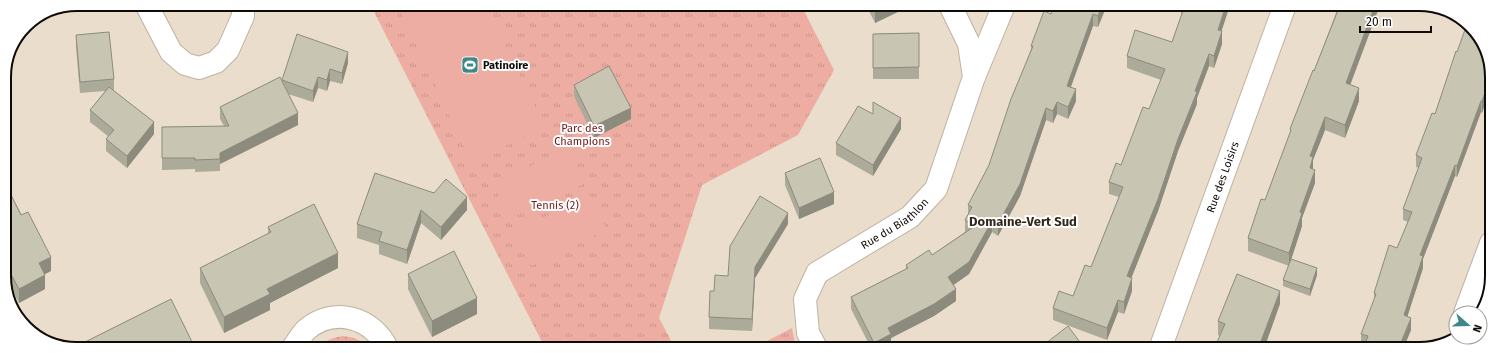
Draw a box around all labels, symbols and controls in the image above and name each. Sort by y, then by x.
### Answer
scale bar [1360,8,1431,34]
text: 20 m [1366,15,1392,29]
sports icon: Patinoire [460,55,480,75]
place label: Patinoire [483,59,528,72]
park label: Parc des Champions [554,122,610,148]
street label: Rue des Loisirs [1204,140,1242,215]
street label: Rue du Biathlon [859,196,931,252]
park label: Tennis (2) [531,199,579,212]
district label: Domaine-Vert Sud [969,214,1077,229]
north arrow [1448,305,1488,345]
text: N [1470,323,1484,334]

